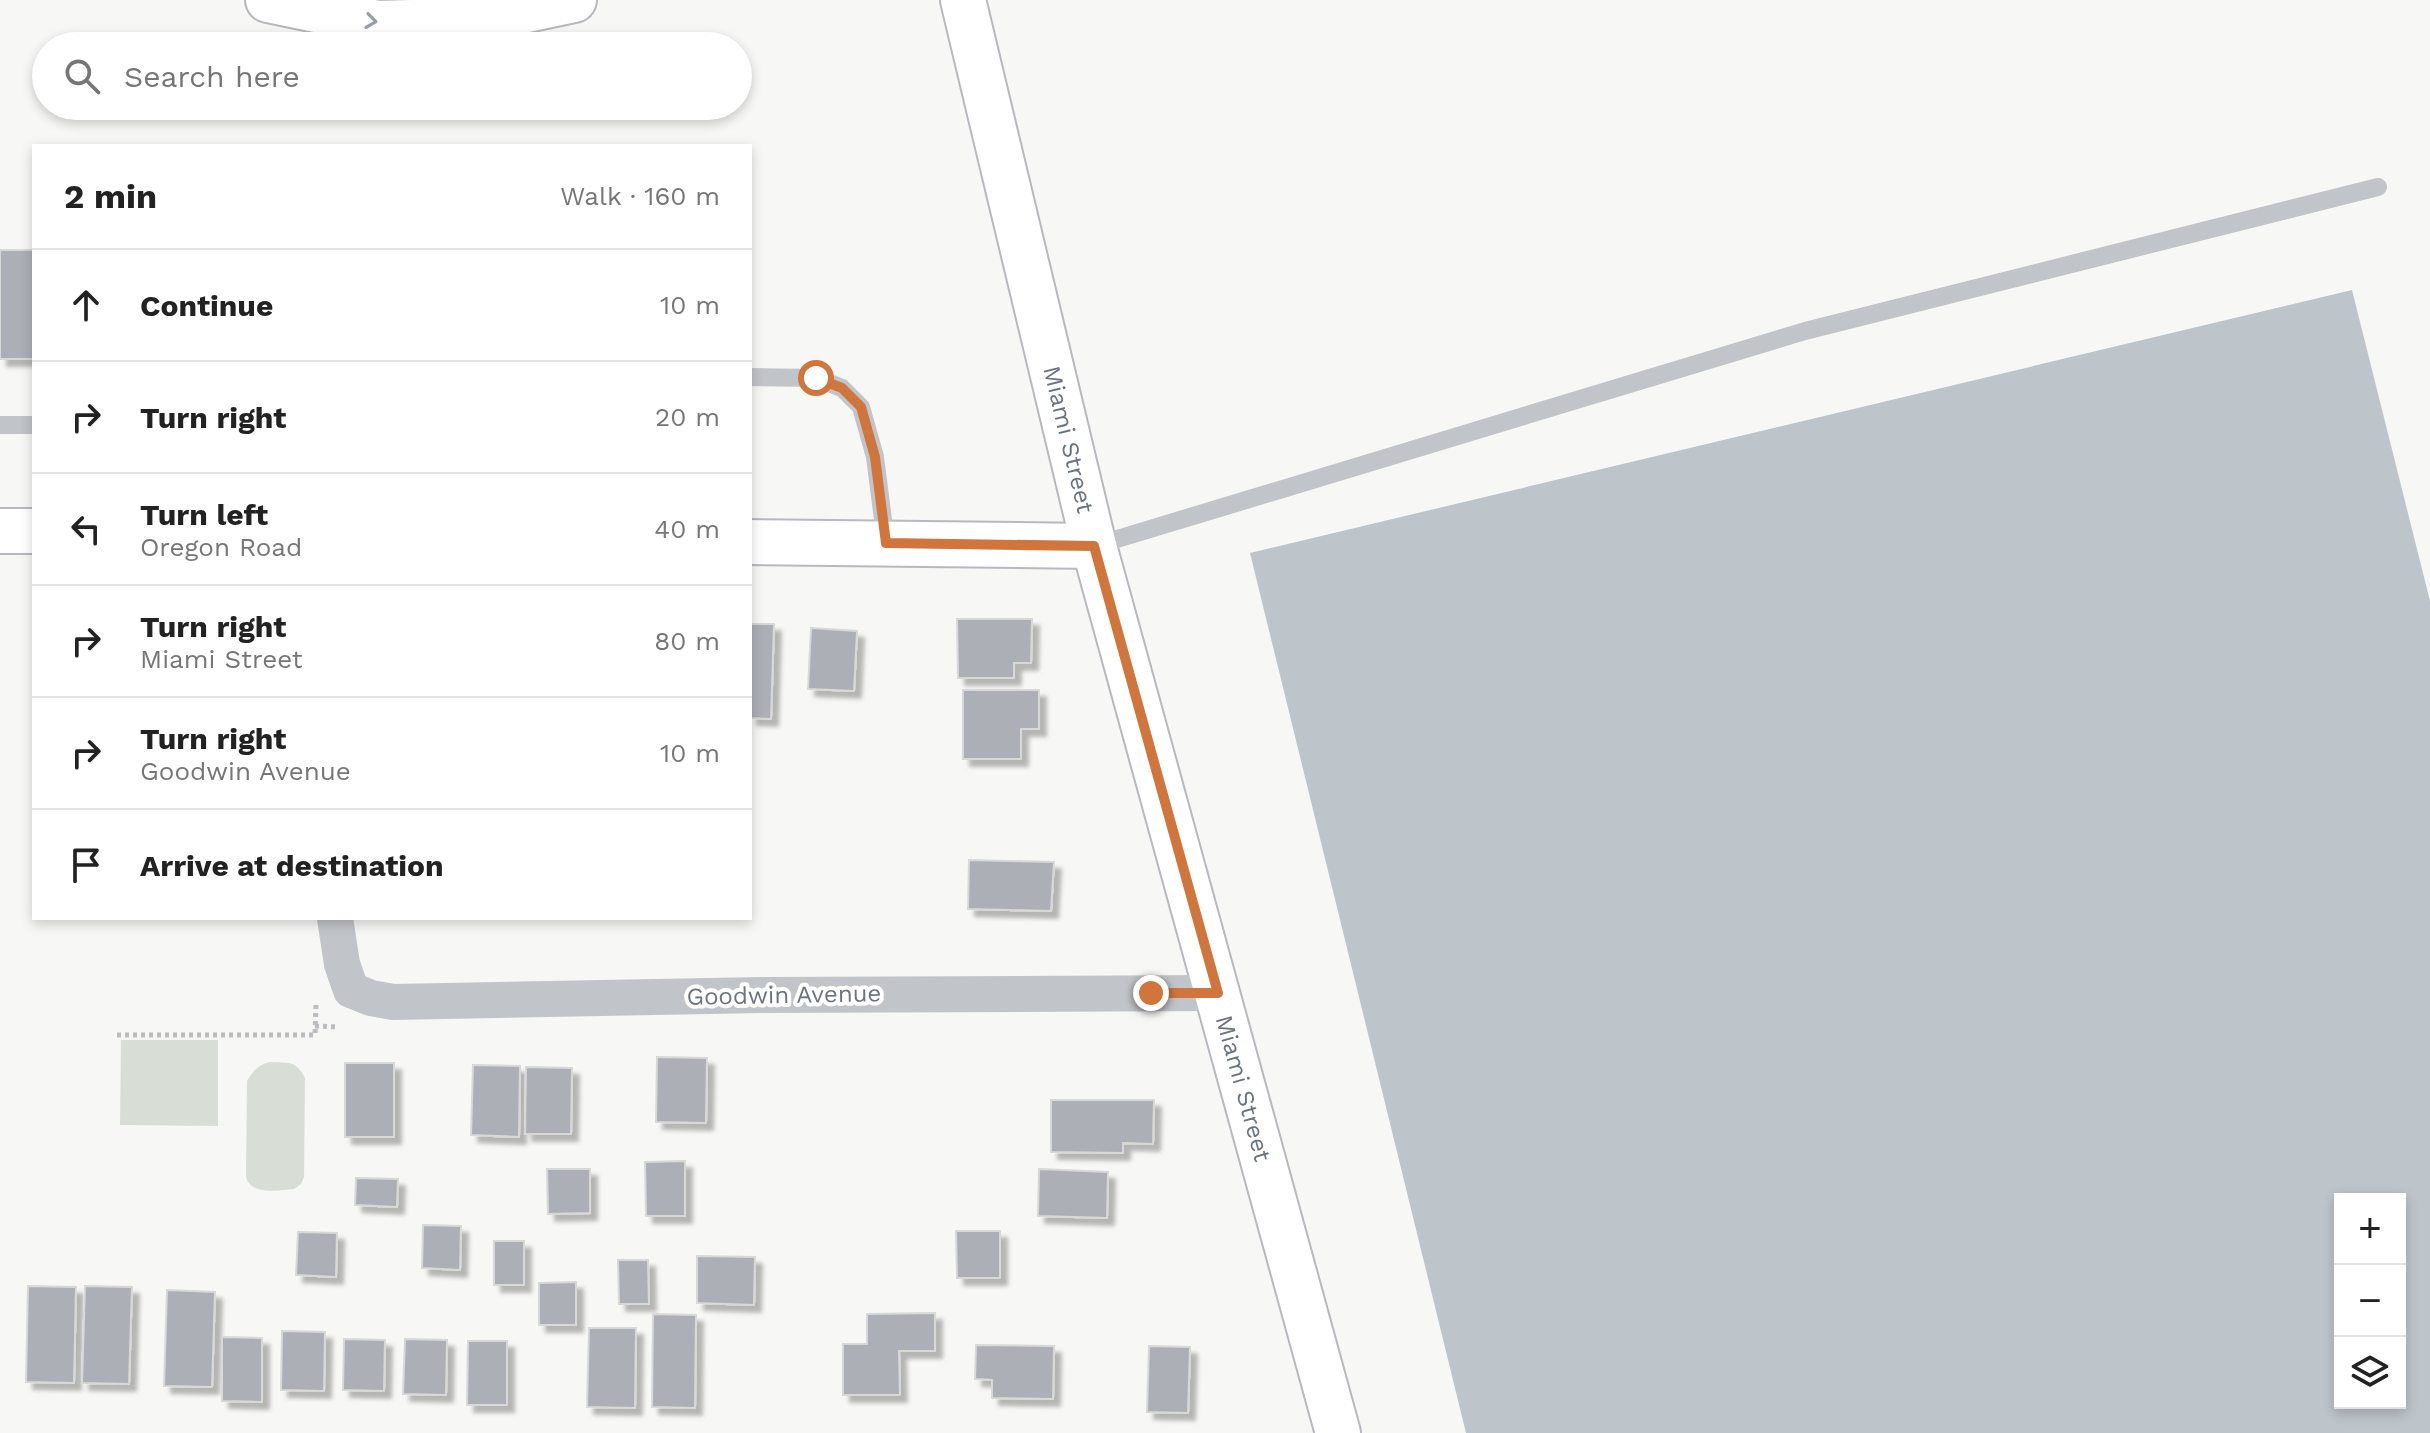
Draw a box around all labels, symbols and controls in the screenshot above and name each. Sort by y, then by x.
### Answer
one-way arrow [365,12,378,29]
search box [32,32,752,120]
icon: search [60,54,104,98]
text: Search here [124,59,300,94]
text: 2 min [64,176,157,216]
text: Walk · 160 m [560,181,720,211]
icon: ahead [64,283,108,327]
text: Continue [140,288,273,323]
text: 10 m [660,290,720,320]
route start [798,360,834,396]
street label: Miami Street [1037,363,1100,516]
icon: right [64,395,108,439]
text: Turn right [140,400,286,435]
text: 20 m [655,402,720,432]
text: Turn left [140,497,268,532]
icon: left [64,507,108,551]
text: 40 m [654,514,720,544]
text: Oregon Road [140,532,302,562]
text: Turn right [140,609,286,644]
icon: right [64,619,108,663]
text: 80 m [654,626,720,656]
text: Miami Street [140,644,303,674]
text: Turn right [140,721,286,756]
icon: right [64,731,108,775]
text: 10 m [660,738,720,768]
text: Goodwin Avenue [140,756,351,786]
icon: arrive [64,843,108,887]
text: Arrive at destination [140,848,444,883]
route end [1133,975,1169,1011]
street label: Goodwin Avenue [686,979,882,1011]
street label: Miami Street [1210,1012,1277,1164]
map controls [2334,1193,2406,1409]
button: + [2334,1193,2406,1265]
button: − [2334,1265,2406,1337]
button: layers [2334,1337,2406,1409]

